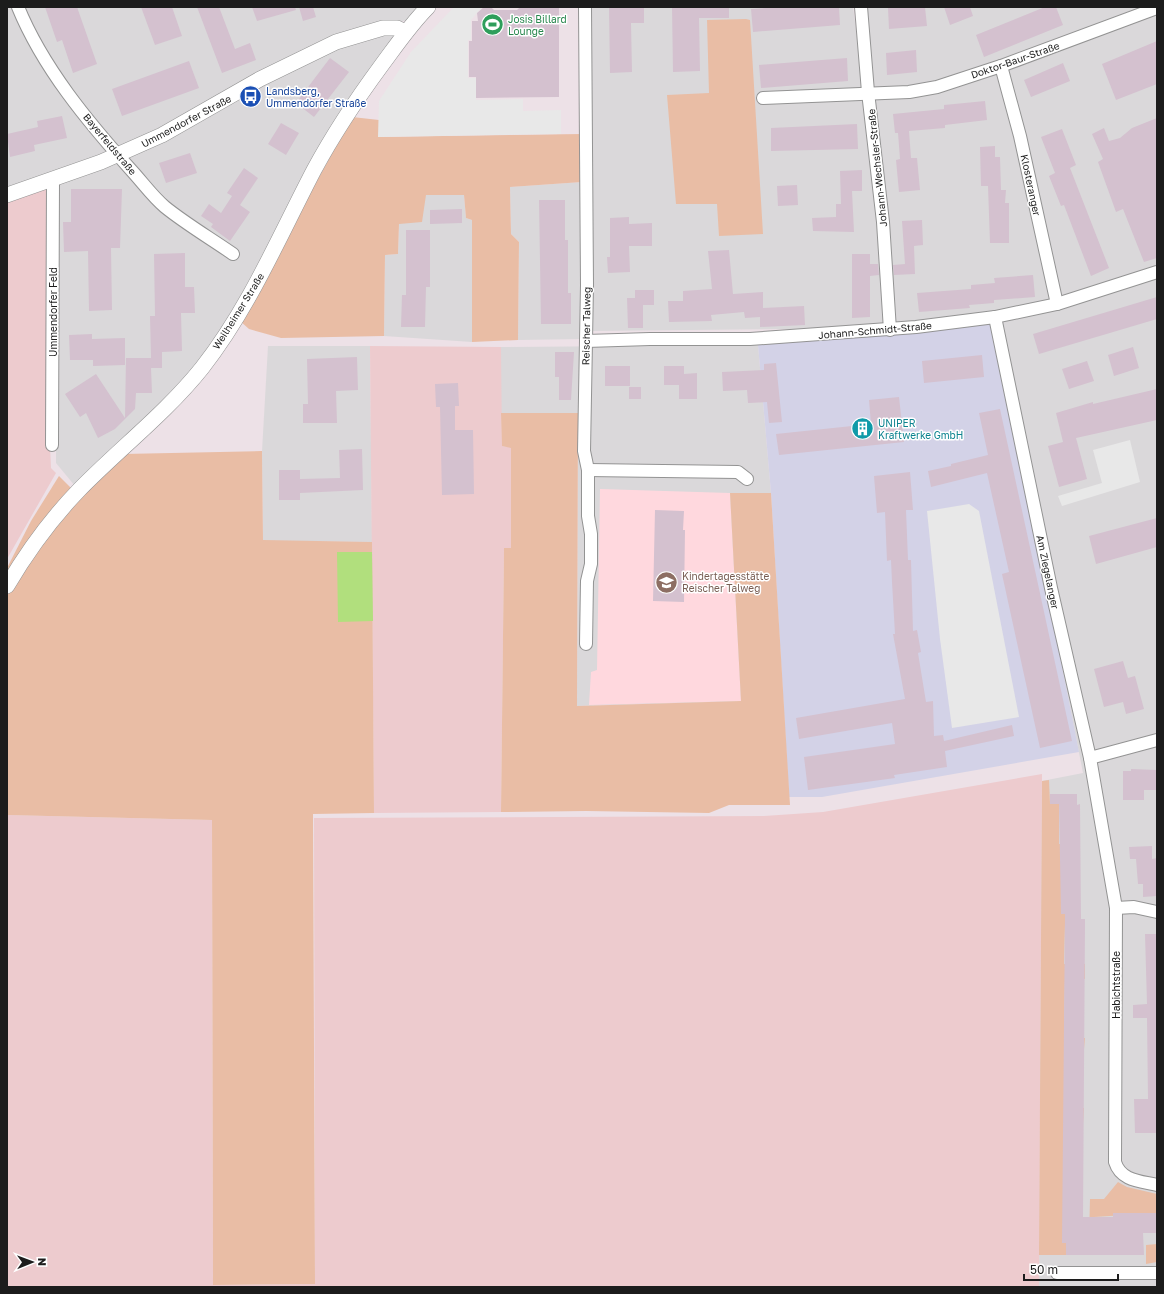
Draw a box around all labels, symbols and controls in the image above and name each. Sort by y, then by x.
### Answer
sports icon: Josis Billard Lounge [480,12,506,38]
place label: Josis Billard Lounge [508,13,567,37]
street label: Doktor-Baur-Straße [969,39,1061,81]
bus stop icon: Landsberg, Ummendorfer Straße [237,84,263,110]
place label: Landsberg, Ummendorfer Straße [266,85,366,109]
street label: Ummendorfer Straße [139,92,233,150]
street label: Johann-Wechsler-Straße [865,108,889,228]
street label: Bayerfeldstraße [81,111,139,177]
street label: Klosteranger [1019,153,1043,217]
street label: Ummendorfer Feld [47,267,59,357]
street label: Weilheimer Straße [210,270,266,351]
street label: Reischer Talweg [579,287,593,365]
street label: Johann-Schmidt-Straße [818,319,932,341]
building icon: UNIPER Kraftwerke GmbH [850,416,876,442]
place label: UNIPER Kraftwerke GmbH [878,417,963,441]
street label: Am Ziegelanger [1034,534,1062,610]
school or university icon: Kindertagesstätte Reischer Talweg [654,569,680,595]
place label: Kindertagesstätte Reischer Talweg [682,570,769,594]
street label: Habichtstraße [1110,951,1122,1019]
north arrow [12,1242,52,1282]
scale bar [1024,1256,1118,1282]
text: N [36,1258,49,1266]
text: 50 m [1030,1262,1058,1277]

